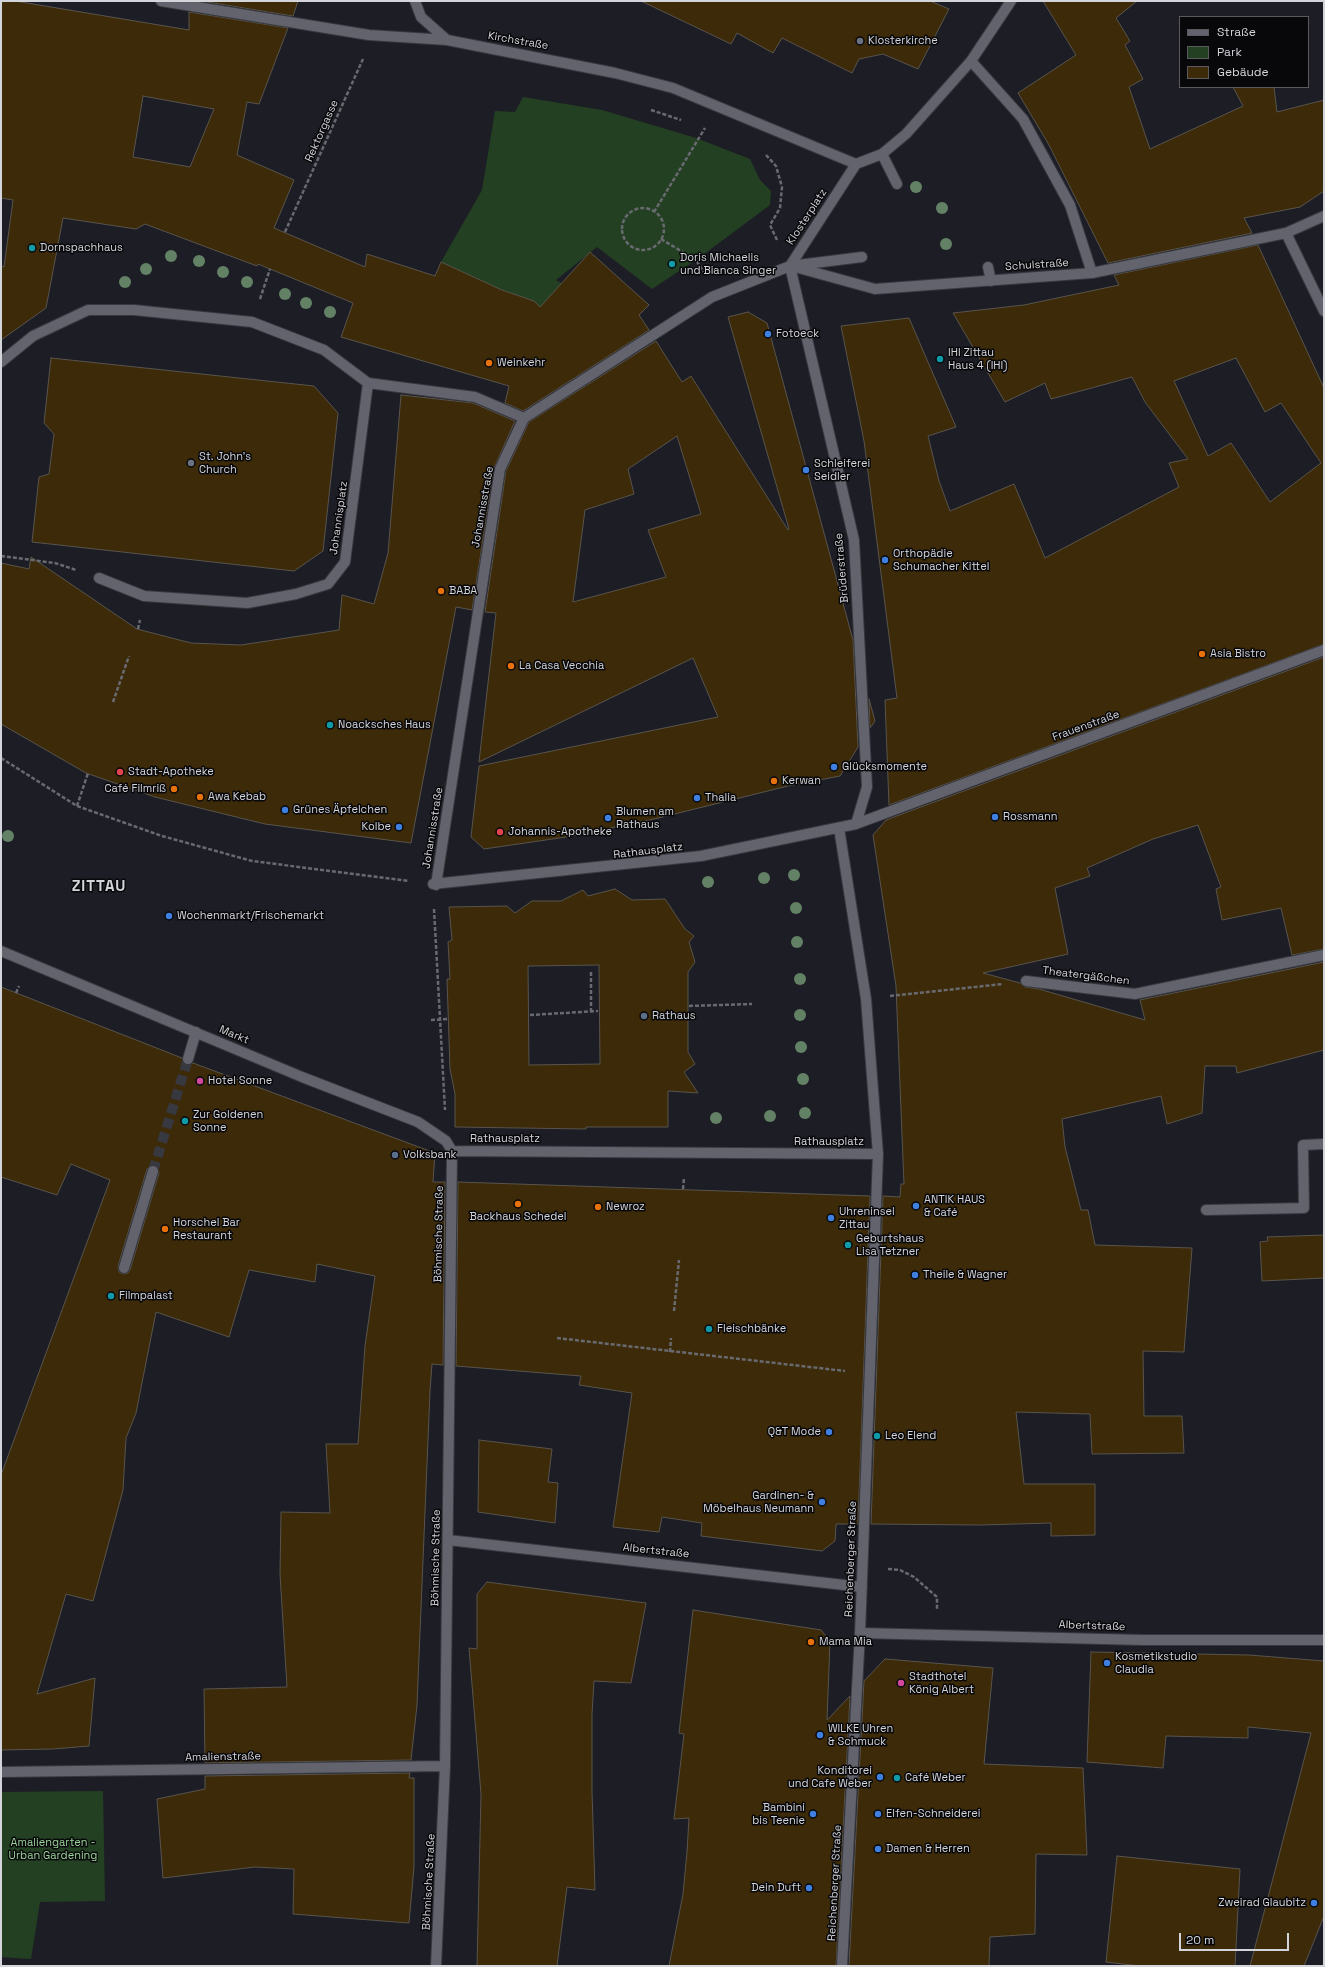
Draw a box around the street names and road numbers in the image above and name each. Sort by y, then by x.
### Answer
street label: Kirchstraße [487,29,549,53]
street label: Rektorgasse [302,98,342,164]
street label: Klosterplatz [784,187,830,247]
street label: Schulstraße [1005,256,1069,274]
street label: Johannisstraße [469,465,497,549]
street label: Johannisplatz [327,480,351,556]
street label: Brüderstraße [832,532,852,604]
street label: Frauenstraße [1051,708,1121,744]
street label: Johannisstraße [420,786,446,870]
street label: Rathausplatz [612,840,684,862]
street label: Theatergäßchen [1042,964,1130,988]
street label: Markt [217,1023,251,1047]
street label: Rathausplatz [470,1132,540,1146]
street label: Rathausplatz [794,1135,864,1149]
street label: Böhmische Straße [432,1185,446,1283]
street label: Reichenberger Straße [842,1501,860,1617]
street label: Böhmische Straße [429,1509,443,1607]
street label: Albertstraße [622,1541,690,1561]
street label: Albertstraße [1058,1618,1126,1634]
street label: Amalienstraße [185,1750,261,1764]
street label: Reichenberger Straße [825,1825,845,1941]
street label: Böhmische Straße [420,1833,438,1931]

